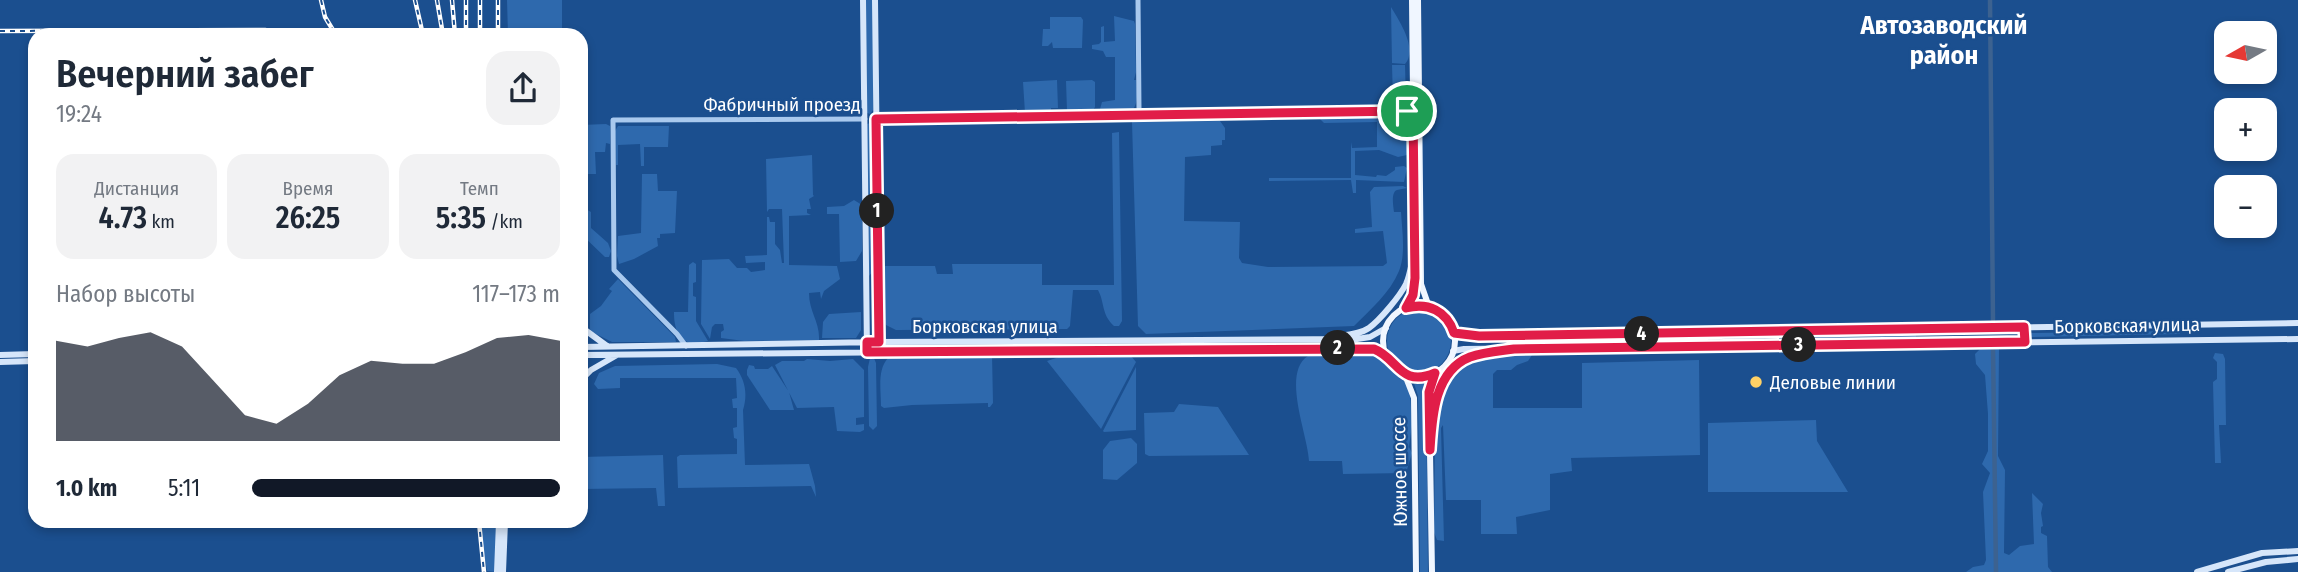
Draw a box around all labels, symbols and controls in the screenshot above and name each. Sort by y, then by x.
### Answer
district label: Автозаводский район [1860,10,2027,71]
north arrow [2214,21,2277,84]
map controls [2214,21,2277,238]
text: Вечерний забег [56,51,314,97]
button: share [486,51,560,125]
pin [1377,81,1437,141]
icon: arrive [1388,92,1426,130]
street label: Фабричный проезд [703,93,861,116]
button: + [2214,98,2277,161]
text: 19:24 [56,100,102,128]
button: − [2214,175,2277,238]
text: Дистанция [94,177,179,200]
text: Время [283,177,333,200]
text: Темп [460,177,499,200]
pin: 1 [860,194,894,228]
text: 1 [872,199,881,222]
text: 4.73 [98,200,147,236]
text: 26:25 [276,200,340,236]
text: 5:35 [436,200,486,236]
text: km [147,210,175,233]
text: /km [486,210,523,233]
text: Набор высоты [56,280,195,308]
text: 117–173 m [472,280,560,308]
street label: Борковская улица [2054,313,2200,338]
street label: Борковская улица [912,315,1058,338]
pin: 4 [1624,316,1660,352]
text: 4 [1637,322,1646,345]
pin: 3 [1782,328,1816,362]
pin: 2 [1320,330,1356,366]
text: 3 [1794,333,1803,356]
text: 2 [1333,336,1342,359]
place label: Деловые линии [1769,371,1896,394]
marker: Деловые линии [1748,374,1764,390]
street label: Южное шоссе [1387,417,1412,527]
text: 1.0 km [56,474,117,502]
text: 5:11 [168,474,200,502]

